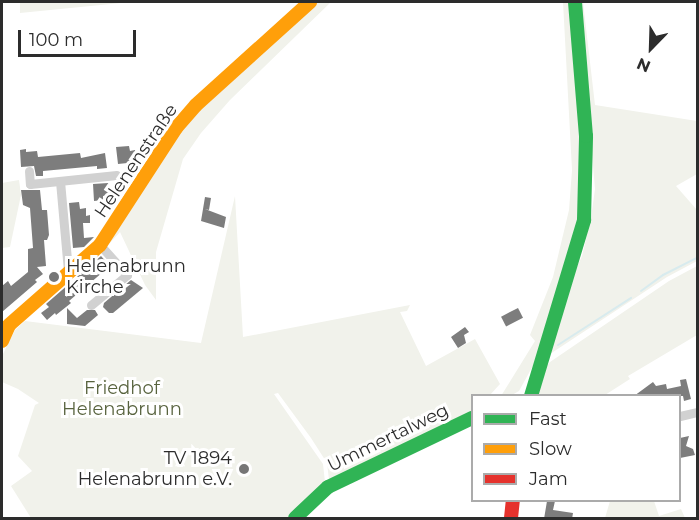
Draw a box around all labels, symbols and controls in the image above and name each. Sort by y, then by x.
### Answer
scale bar [21,18,140,56]
north arrow [621,18,681,78]
text: 100 m [29,29,83,51]
text: N [634,54,653,76]
street label: Helenenstraße [90,100,182,222]
place label: Helenabrunn Kirche [66,256,186,298]
marker: Helenabrunn Kirche [47,270,61,284]
park label: Friedhof Helenabrunn [62,378,182,420]
legend [471,394,681,502]
street label: Ummertalweg [324,399,452,477]
text: Fast [529,408,567,430]
text: Slow [529,438,572,460]
place label: TV 1894 Helenabrunn e.V. [78,448,232,490]
marker: TV 1894 Helenabrunn e.V. [237,462,251,476]
text: Jam [529,468,568,490]

